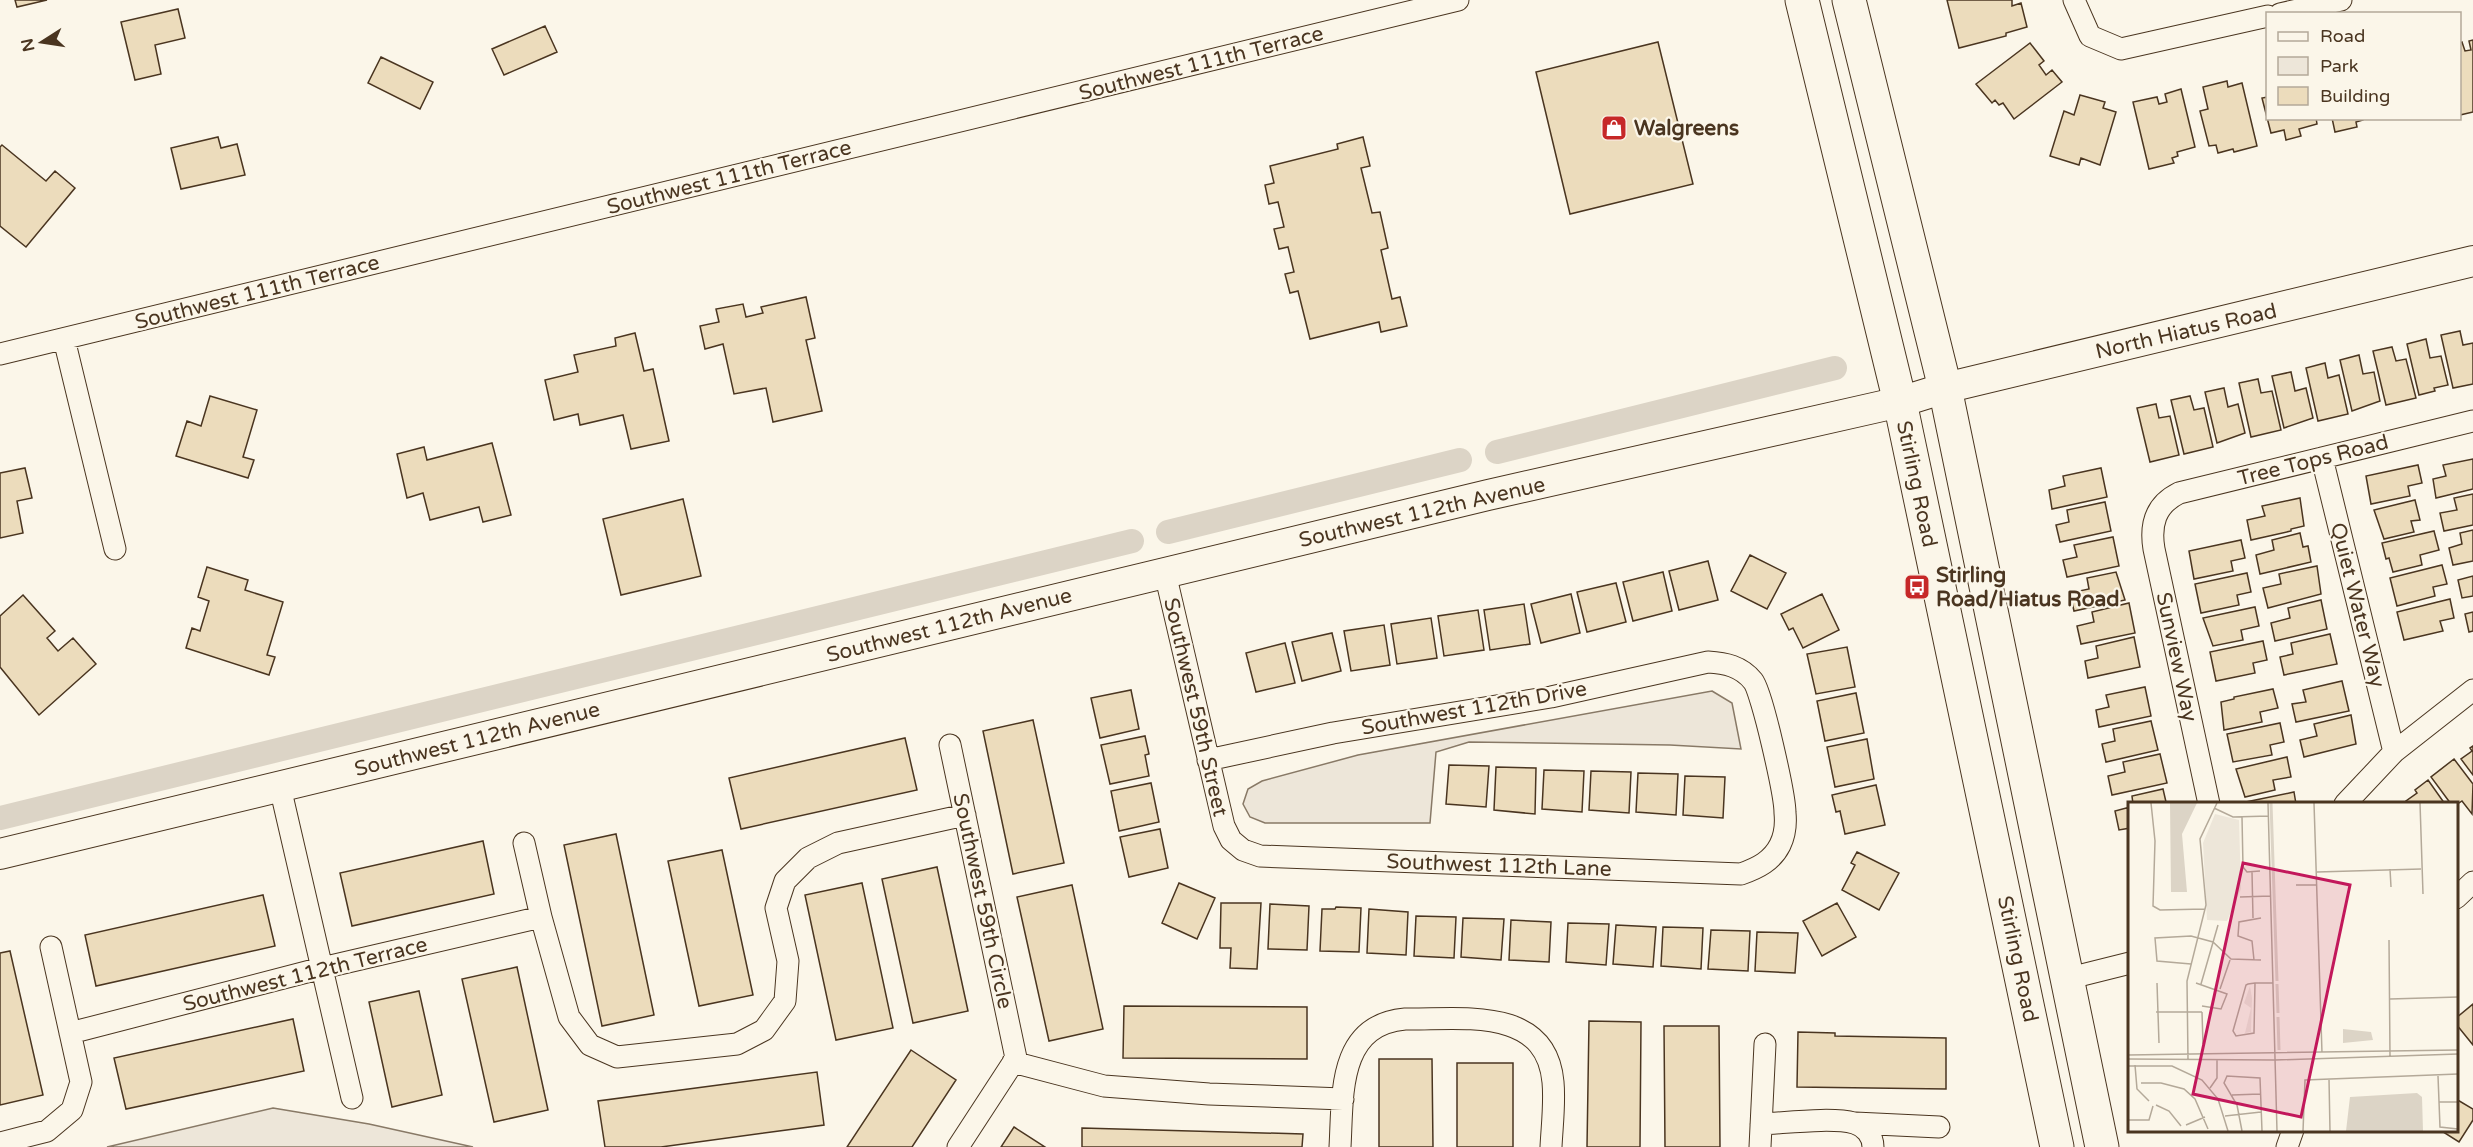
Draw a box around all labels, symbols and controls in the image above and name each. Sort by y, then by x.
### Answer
north arrow [12,12,72,72]
legend [2266,12,2461,120]
street label: Southwest 111th Terrace [1076,21,1326,106]
text: Road [2320,25,2365,47]
text: N [17,37,39,53]
text: Park [2320,55,2359,77]
text: Building [2320,85,2390,107]
shop icon: Walgreens [1599,113,1629,143]
place label: Walgreens [1634,116,1739,141]
street label: Southwest 111th Terrace [604,135,854,220]
street label: Southwest 111th Terrace [132,250,382,335]
street label: North Hiatus Road [2093,298,2279,364]
street label: Stirling Road [1891,419,1942,550]
street label: Tree Tops Road [2235,430,2391,491]
street label: Southwest 112th Avenue [1297,472,1548,553]
street label: Quiet Water Way [2325,520,2390,690]
place label: Stirling Road/Hiatus Road [1936,563,2120,612]
bus stop icon: Stirling Road/Hiatus Road [1902,572,1932,602]
street label: Southwest 112th Avenue [824,583,1074,668]
street label: Sunview Way [2151,590,2202,724]
street label: Southwest 59th Street [1158,595,1233,819]
street label: Southwest 112th Drive [1359,676,1589,741]
street label: Southwest 112th Avenue [352,697,602,782]
street label: Southwest 59th Circle [947,791,1018,1011]
inset map [2128,802,2458,1132]
street label: Southwest 112th Lane [1386,849,1612,882]
street label: Stirling Road [1992,894,2043,1025]
street label: Southwest 112th Terrace [180,932,430,1017]

